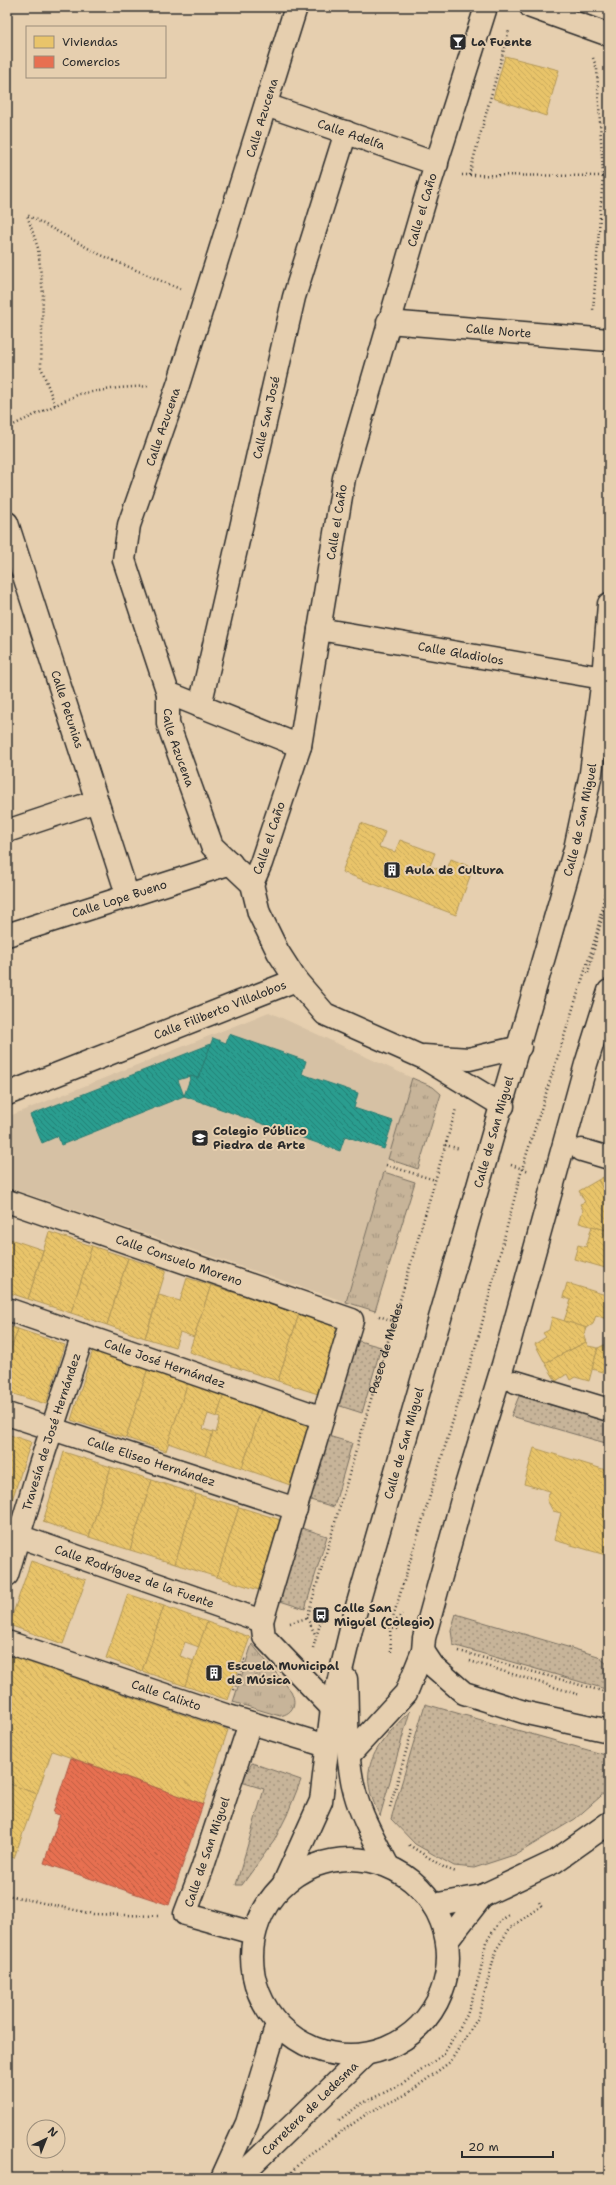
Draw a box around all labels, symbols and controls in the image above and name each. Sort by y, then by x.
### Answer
legend [26,26,166,78]
bar icon: La Fuente [448,32,468,52]
text: Viviendas [62,34,118,50]
place label: La Fuente [471,34,532,50]
text: Comercios [62,54,120,70]
street label: Calle Azucena [242,76,282,160]
street label: Calle Adelfa [315,115,387,154]
street label: Calle el Caño [404,171,441,249]
street label: Calle Norte [465,320,532,342]
street label: Calle San José [249,374,284,461]
street label: Calle Azucena [142,385,184,468]
street label: Calle el Caño [323,483,351,561]
street label: Calle Gladiolos [417,638,505,669]
street label: Calle Petunias [47,668,88,751]
street label: Calle Azucena [160,708,198,790]
street label: Calle de San Miguel [559,762,600,878]
street label: Calle el Caño [249,799,289,877]
building icon: Aula de Cultura [382,860,402,880]
place label: Aula de Cultura [405,862,504,878]
street label: Calle Lope Bueno [70,876,169,922]
street label: Calle Filiberto Villalobos [151,977,289,1043]
street label: Calle de San Miguel [470,1074,517,1190]
place label: Colegio Público Piedra de Arte [213,1123,307,1153]
school or university icon: Colegio Público Piedra de Arte [190,1128,210,1148]
street label: Calle Consuelo Moreno [113,1231,245,1290]
street label: Paseo de Medes [365,1301,407,1396]
street label: Calle José Hernández [102,1335,228,1392]
street label: Travesía de José Hernández [19,1351,85,1513]
street label: Calle de San Miguel [380,1385,428,1501]
street label: Calle Eliseo Hernández [85,1433,218,1490]
street label: Calle Rodríguez de la Fuente [52,1541,217,1612]
place label: Calle San Miguel (Colegio) [334,1600,435,1630]
bus stop icon: Calle San Miguel (Colegio) [311,1605,331,1625]
place label: Escuela Municipal de Música [227,1658,339,1688]
building icon: Escuela Municipal de Música [204,1663,224,1683]
street label: Calle Calixto [129,1676,203,1714]
street label: Calle de San Miguel [181,1794,234,1909]
street label: Carretera de Ledesma [258,2058,362,2159]
north arrow [26,2119,66,2159]
text: N [44,2124,61,2141]
scale bar [462,2133,553,2159]
text: 20 m [468,2139,499,2155]

